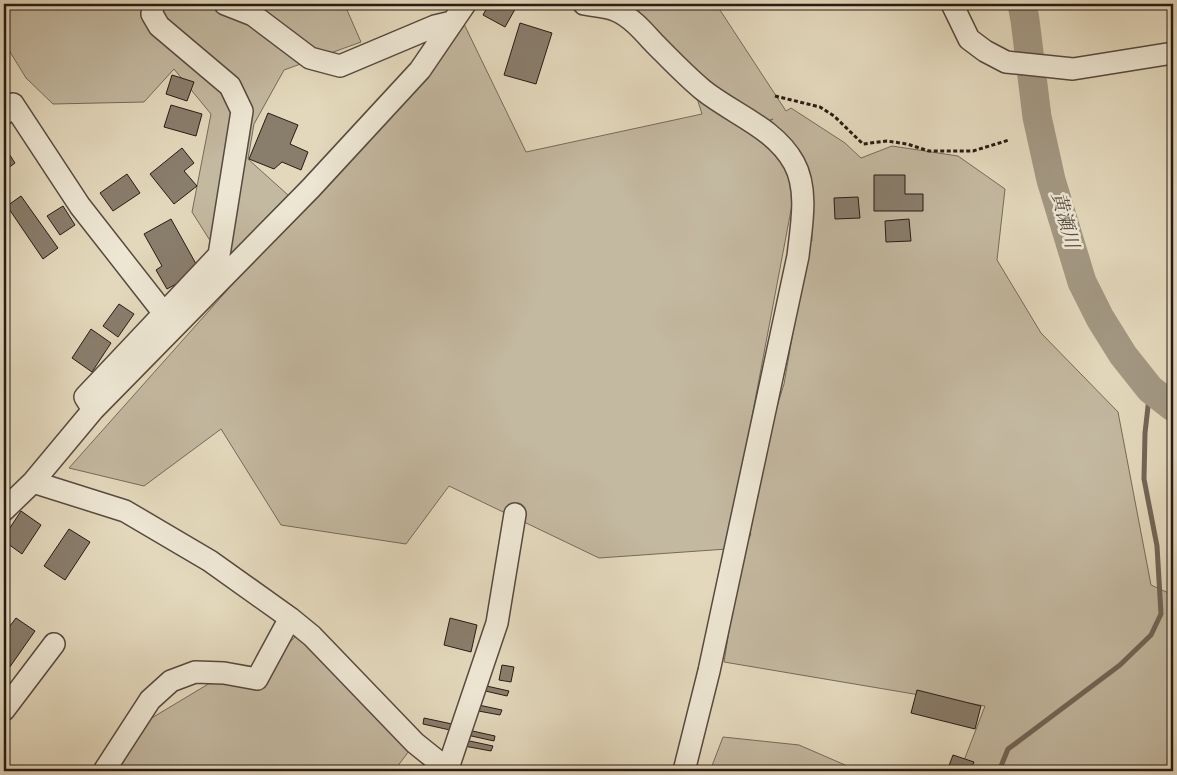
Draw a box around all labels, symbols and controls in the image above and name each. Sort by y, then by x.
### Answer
water label: 黄瀬川 [1046,189,1084,253]

